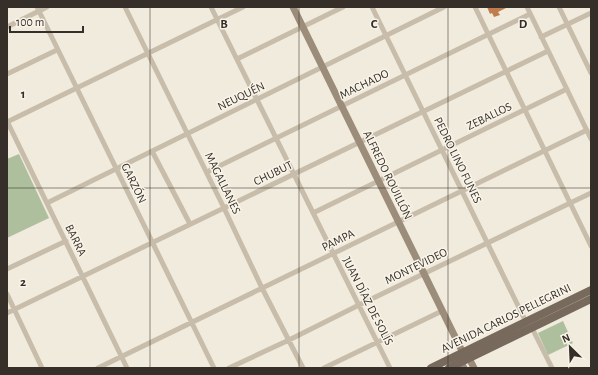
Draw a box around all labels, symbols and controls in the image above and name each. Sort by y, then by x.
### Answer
scale bar [10,8,83,34]
text: 100 m [16,16,44,28]
text: B [220,18,228,31]
text: C [371,18,378,31]
text: D [519,18,528,31]
street label: MACHADO [338,67,391,101]
street label: NEUQUÉN [215,79,267,113]
text: 1 [21,88,25,101]
street label: ZEBALLOS [465,100,514,132]
street label: PEDRO LINO FUNES [432,115,484,205]
street label: ALFREDO ROUILLÓN [361,128,416,221]
street label: MAGALLANES [203,150,243,216]
street label: CHUBUT [252,158,295,188]
street label: GARZÓN [119,161,150,205]
street label: BARRA [63,222,89,258]
street label: PAMPA [320,227,356,253]
street label: MONTEVIDEO [383,246,449,286]
street label: JUAN DÍAZ DE SOLÍS [341,255,396,347]
text: 2 [20,276,26,289]
street label: AVENIDA CARLOS PELLEGRINI [439,280,573,356]
north arrow [550,327,590,367]

